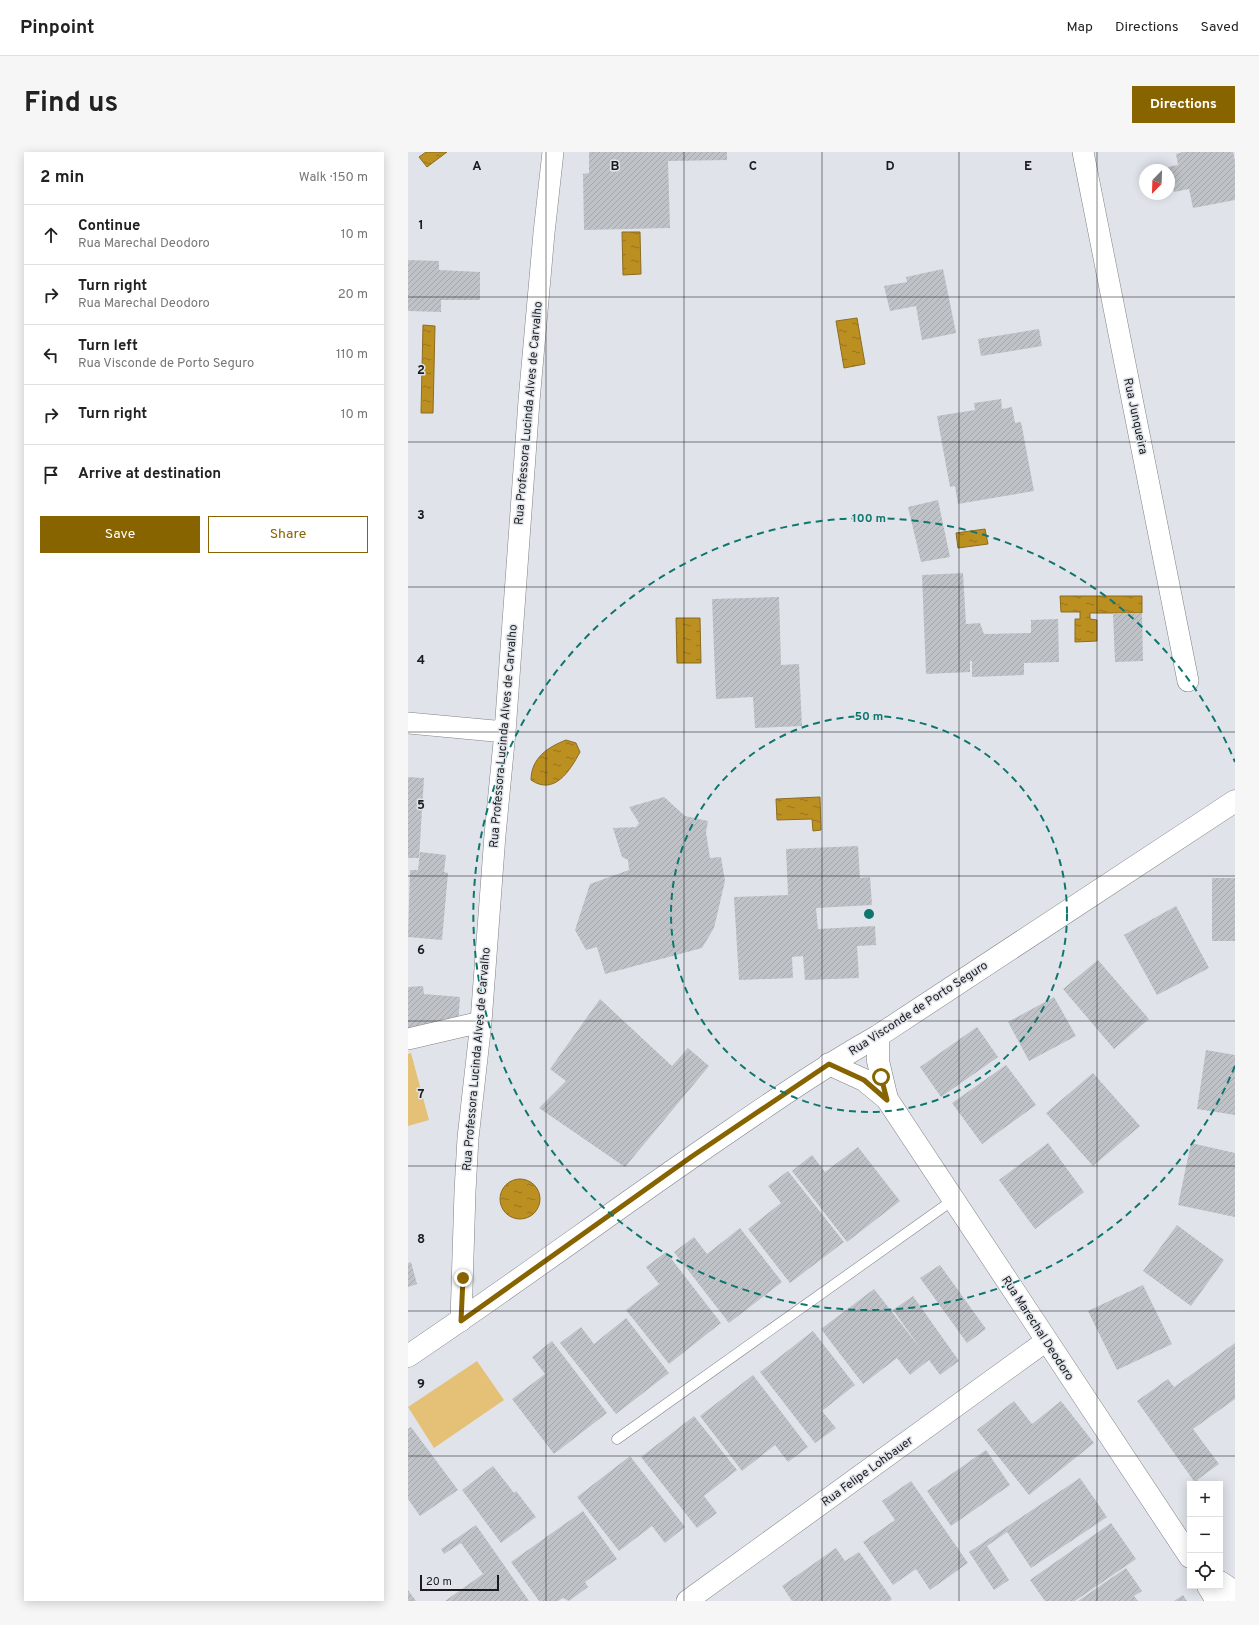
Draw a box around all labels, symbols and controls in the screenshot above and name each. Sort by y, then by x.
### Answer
text: Pinpoint [20,16,95,40]
text: Map [1067,19,1093,36]
text: Directions [1115,19,1179,36]
text: Saved [1201,19,1239,36]
text: Find us [24,86,118,122]
button: Directions [1132,86,1235,123]
text: A [472,159,482,175]
text: B [611,159,620,175]
text: C [749,159,757,175]
text: D [885,159,895,175]
text: E [1024,159,1032,175]
north arrow [1139,164,1175,200]
text: 2 min [40,167,84,189]
text: Walk · 150 m [299,170,368,186]
text: Continue [78,217,140,236]
text: 1 [418,218,424,234]
icon: ahead [40,224,62,246]
text: 10 m [341,227,368,243]
text: Rua Marechal Deodoro [78,236,210,252]
text: Turn right [78,277,147,296]
icon: right [40,284,62,306]
text: 20 m [338,287,368,303]
text: Rua Marechal Deodoro [78,296,210,312]
street label: Rua Professora Lucinda Alves de Carvalho [511,300,547,526]
text: Turn left [78,337,138,356]
icon: left [40,344,62,366]
text: 110 m [336,347,368,363]
text: Rua Visconde de Porto Seguro [78,356,254,372]
text: 2 [417,363,425,379]
street label: Rua Junqueira [1119,376,1151,456]
icon: right [40,404,62,426]
text: Turn right [78,405,147,424]
text: 10 m [341,407,368,423]
icon: arrive [40,464,62,486]
text: Arrive at destination [78,465,221,484]
text: 3 [417,508,425,524]
text: 100 m [852,511,886,527]
button: Save [40,516,200,553]
button: Share [208,516,368,553]
street label: Rua Professora Lucinda Alves de Carvalho [486,623,522,849]
text: 4 [417,653,425,669]
text: 50 m [855,709,883,725]
text: 5 [417,798,425,814]
centre of rings [862,907,876,921]
text: 6 [417,943,425,959]
street label: Rua Professora Lucinda Alves de Carvalho [459,946,495,1172]
street label: Rua Visconde de Porto Seguro [846,958,991,1060]
route start [872,1068,890,1086]
text: 7 [418,1087,425,1103]
text: 8 [417,1232,425,1248]
route end [454,1269,472,1287]
street label: Rua Marechal Deodoro [997,1273,1077,1384]
text: 9 [417,1377,425,1393]
street label: Rua Felipe Lohbauer [818,1433,917,1511]
map controls [1187,1481,1223,1589]
button: + [1187,1481,1223,1517]
button: − [1187,1517,1223,1553]
button: locate [1187,1553,1223,1589]
scale bar [420,1573,499,1592]
text: 20 m [426,1575,452,1589]

